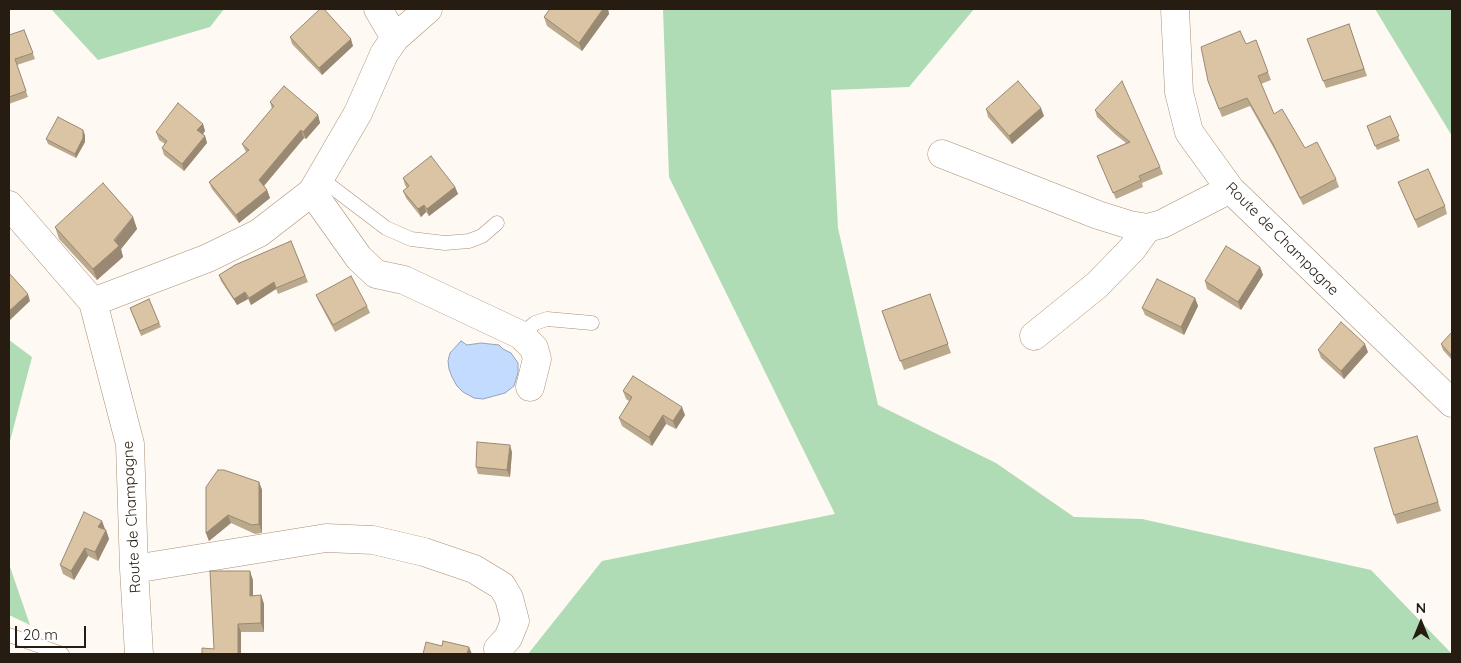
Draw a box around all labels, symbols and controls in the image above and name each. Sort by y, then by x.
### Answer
street label: Route de Champagne [1222,179,1342,299]
street label: Route de Champagne [119,440,145,594]
north arrow [1396,598,1446,648]
text: N [1416,599,1426,617]
scale bar [18,616,89,648]
text: 20 m [23,625,58,644]

